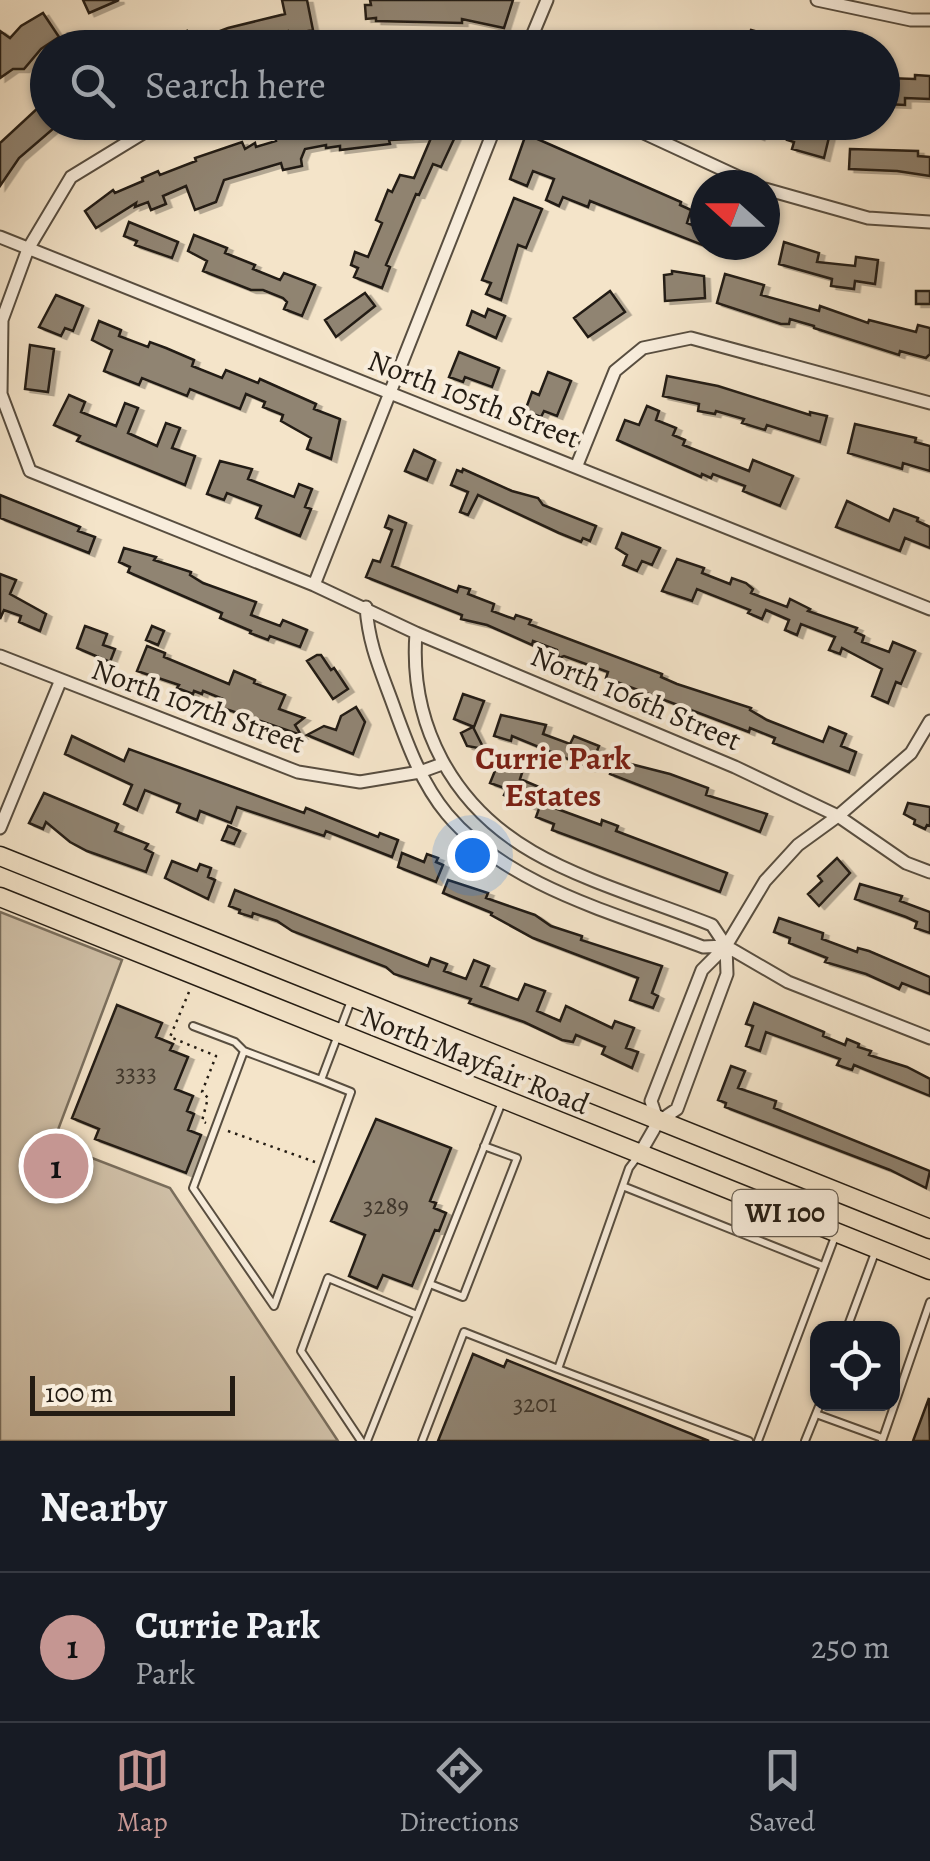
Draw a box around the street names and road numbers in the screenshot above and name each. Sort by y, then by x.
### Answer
street label: North 105th Street [362,340,586,458]
street label: North 106th Street [525,636,747,760]
street label: North 107th Street [86,649,310,763]
street label: North Mayfair Road [355,996,596,1124]
road number: WI 100 [732,1190,838,1236]

